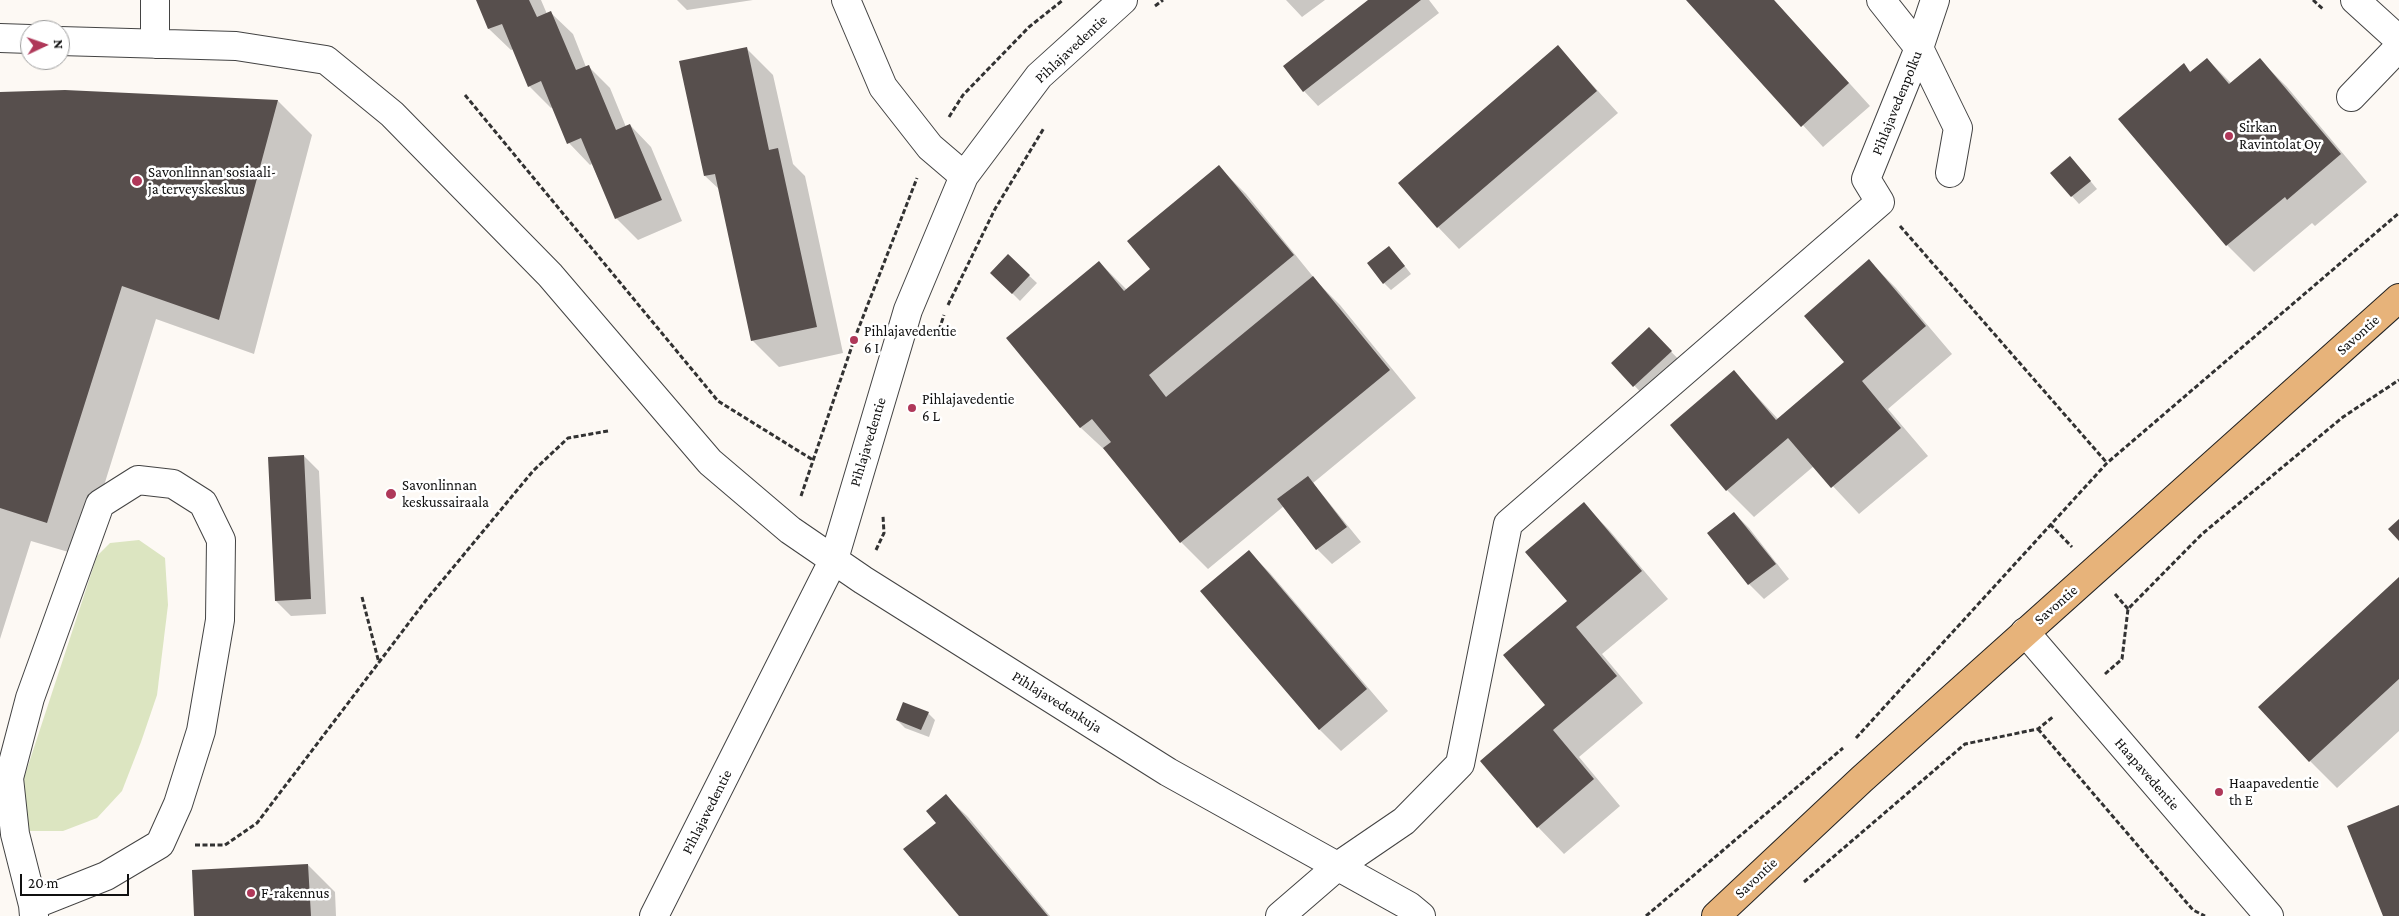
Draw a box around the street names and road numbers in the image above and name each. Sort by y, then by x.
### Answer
street label: Pihlajavedentie [1031,11,1111,87]
street label: Pihlajavedenpolku [1868,48,1926,158]
street label: Savontie [2333,311,2383,359]
street label: Pihlajavedentie [846,395,890,489]
street label: Savontie [2031,581,2081,629]
street label: Pihlajavedenkuja [1009,667,1105,737]
street label: Haapavedentie [2111,734,2183,814]
street label: Pihlajavedentie [678,767,736,857]
street label: Savontie [1731,854,1781,902]

